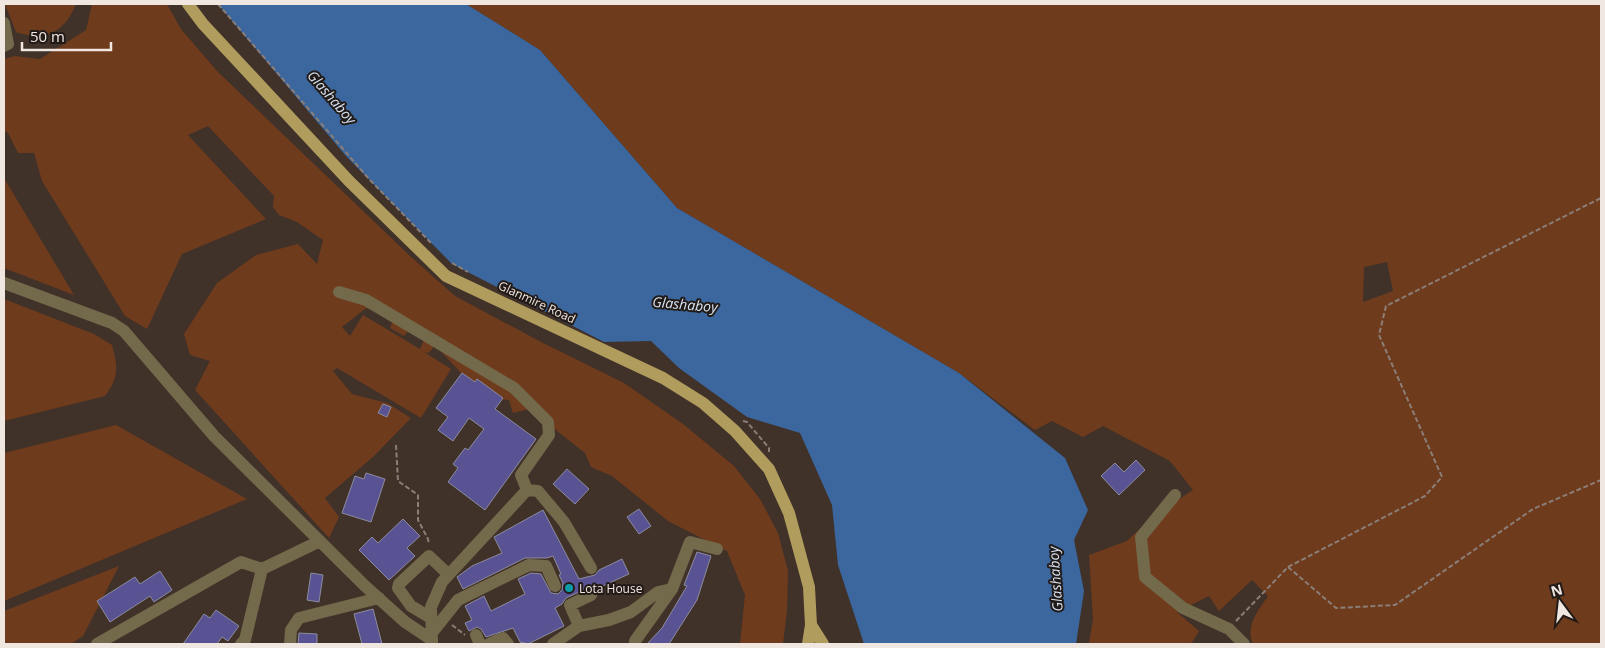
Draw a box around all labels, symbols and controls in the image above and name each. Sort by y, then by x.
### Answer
scale bar [22,20,111,52]
text: 50 m [30,26,65,46]
water label: Glashaboy [303,66,362,129]
street label: Glanmire Road [496,277,578,327]
water label: Glashaboy [652,292,720,316]
water label: Glashaboy [1043,544,1067,612]
north arrow [1535,578,1585,628]
text: N [1549,579,1564,601]
place label: Lota House [579,580,643,597]
marker: Lota House [563,582,575,594]

